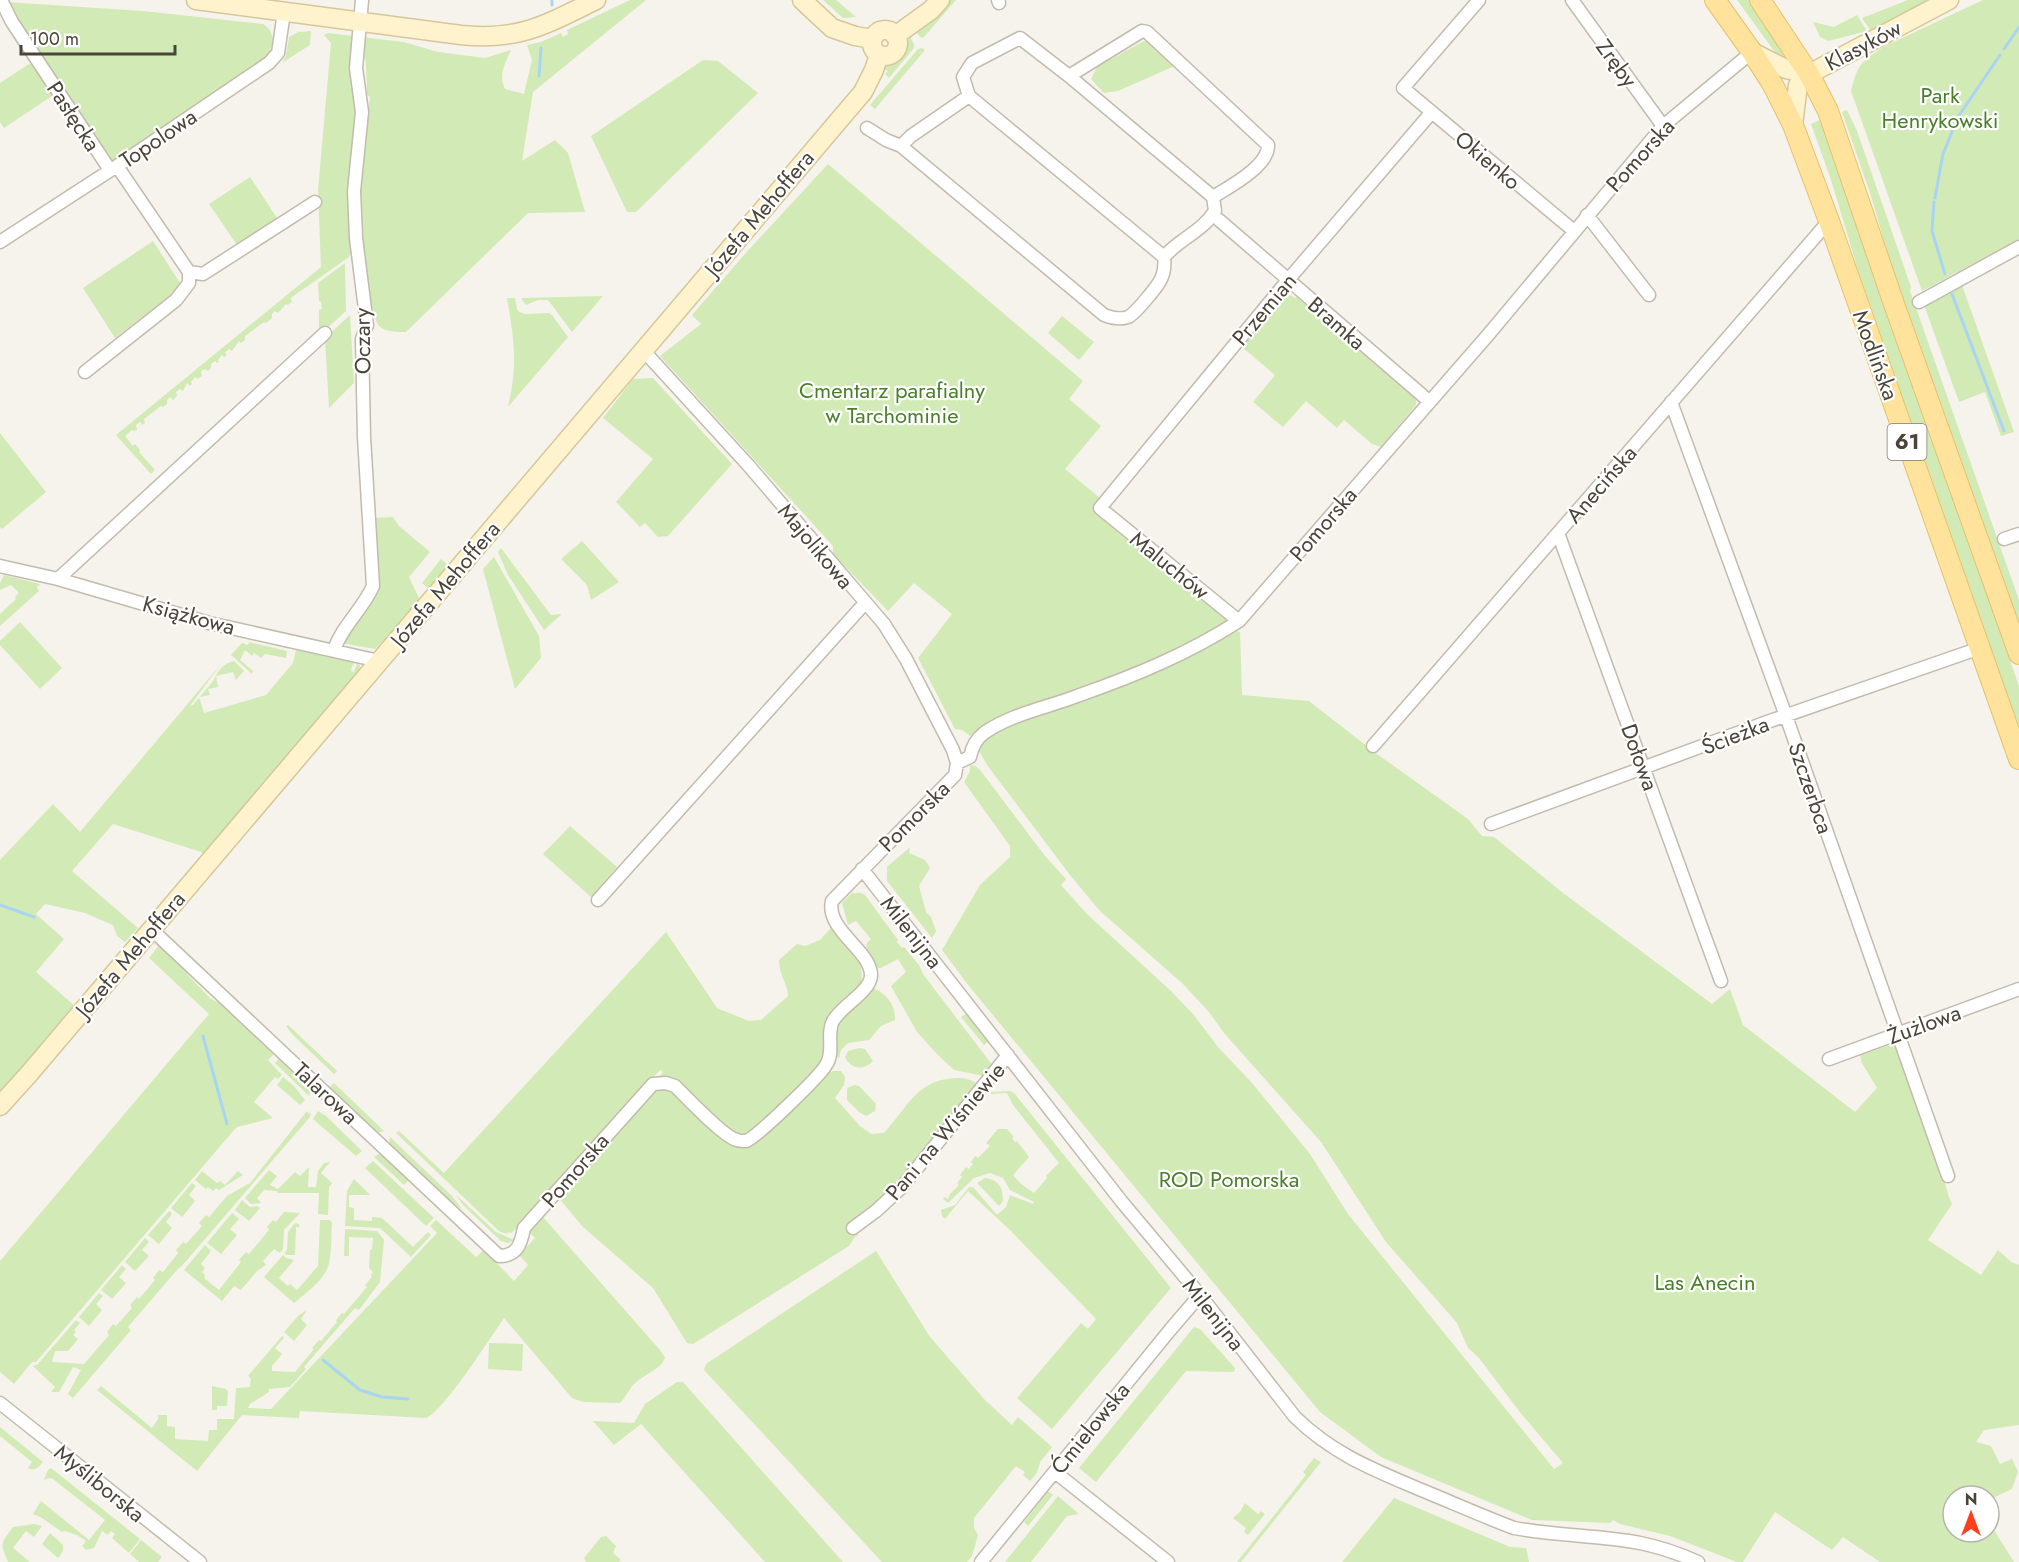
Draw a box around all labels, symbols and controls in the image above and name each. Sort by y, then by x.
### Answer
street label: Klasyków [1819,11,1907,78]
scale bar [21,18,176,56]
text: 100 m [30,26,79,52]
street label: Zręby [1589,32,1646,94]
street label: Pasłęcka [39,75,109,157]
park label: Park Henrykowski [1882,79,1998,136]
street label: Topolowa [113,100,203,176]
street label: Pomorska [1598,111,1682,199]
street label: Okienko [1448,123,1528,197]
street label: Józefa Mehoffera [695,143,821,285]
street label: Przemian [1224,266,1304,352]
street label: Bramka [1301,289,1373,357]
street label: Modlińska [1845,305,1907,405]
street label: Oczary [345,307,379,375]
park label: Cmentarz parafialny w Tarchominie [799,374,985,431]
road number: 61 [1888,424,1926,460]
street label: Anecińska [1558,438,1644,530]
street label: Pomorska [1282,480,1364,568]
street label: Majolikowa [771,496,861,596]
street label: Józefa Mehoffera [381,514,507,656]
street label: Maluchów [1124,523,1217,607]
street label: Książkowa [139,587,239,643]
street label: Ścieżka [1697,708,1773,762]
street label: Dołowa [1613,719,1667,795]
street label: Szczerbca [1780,738,1842,838]
street label: Pomorska [871,773,957,859]
street label: Józefa Mehoffera [66,884,192,1026]
street label: Milenijna [873,889,951,975]
street label: Żużlowa [1883,996,1965,1052]
street label: Talarowa [286,1054,366,1132]
street label: Pani na Wiśniewie [878,1055,1012,1207]
street label: Pomorska [534,1126,616,1214]
park label: ROD Pomorska [1159,1163,1299,1195]
park label: Las Anecin [1654,1266,1756,1298]
street label: Milenijna [1175,1271,1253,1357]
street label: Ćmielowska [1043,1375,1137,1481]
street label: Myśliborska [48,1436,152,1530]
north arrow [1941,1484,2001,1544]
text: N [1965,1488,1977,1511]

